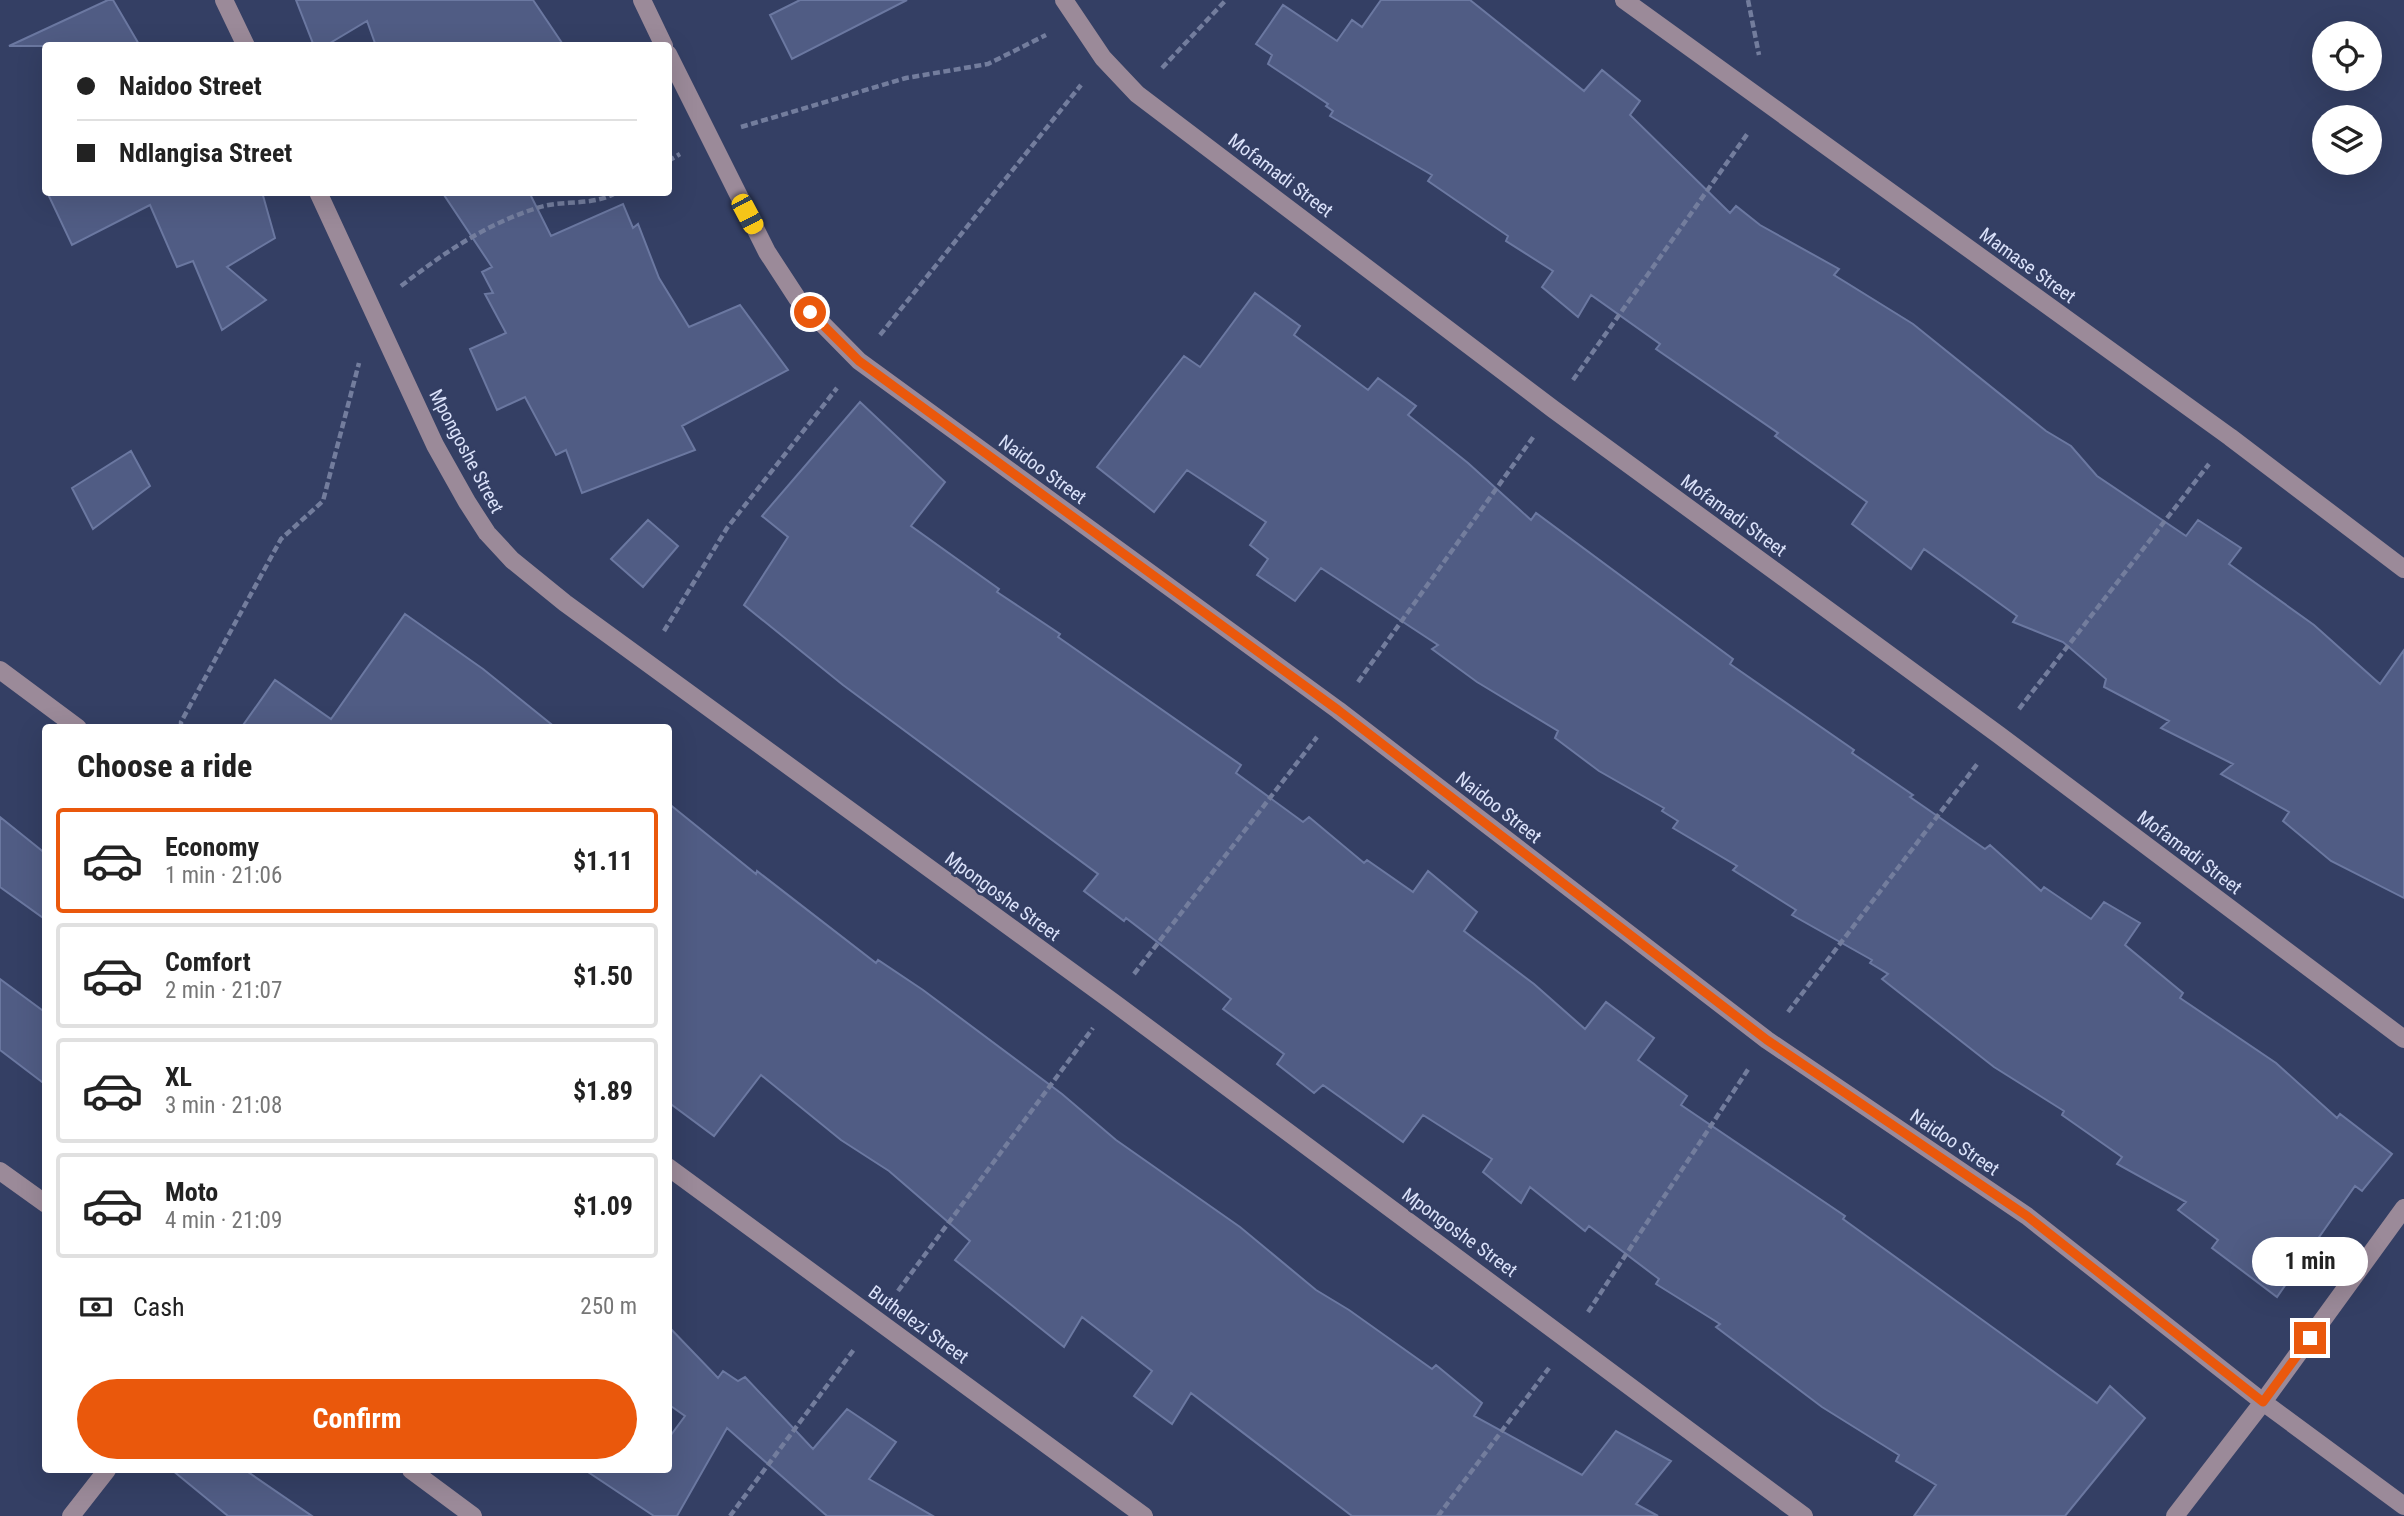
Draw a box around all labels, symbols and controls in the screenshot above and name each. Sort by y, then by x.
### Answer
map controls [2312,21,2382,175]
button: locate [2312,21,2382,91]
text: Naidoo Street [119,71,262,101]
button: layers [2312,105,2382,175]
street label: Mofamadi Street [1224,129,1338,222]
text: Ndlangisa Street [119,138,292,168]
car [728,191,767,237]
street label: Mamase Street [1975,223,2080,308]
route start [794,296,826,328]
street label: Mpongoshe Street [424,385,509,517]
street label: Naidoo Street [994,430,1091,509]
street label: Mofamadi Street [1676,469,1791,561]
text: Choose a ride [77,747,252,785]
street label: Naidoo Street [1451,767,1546,848]
street label: Mofamadi Street [2133,806,2247,899]
icon: car [81,829,144,892]
text: Economy [165,832,259,862]
text: $1.11 [573,846,633,876]
street label: Mpongoshe Street [941,847,1065,946]
text: 1 min · 21:06 [165,862,282,889]
icon: car [81,944,144,1007]
text: Comfort [165,947,251,977]
text: $1.50 [573,961,633,991]
text: 2 min · 21:07 [165,977,282,1004]
icon: car [81,1059,144,1122]
text: XL [165,1062,192,1092]
text: $1.89 [573,1076,633,1106]
text: 3 min · 21:08 [165,1092,282,1119]
street label: Naidoo Street [1906,1104,2004,1181]
icon: car [81,1174,144,1237]
text: Moto [165,1177,218,1207]
street label: Mpongoshe Street [1398,1183,1522,1282]
text: $1.09 [573,1191,633,1221]
text: 4 min · 21:09 [165,1207,282,1234]
callout: 1 min [2252,1236,2368,1286]
text: 1 min [2284,1248,2336,1275]
street label: Buthelezi Street [864,1280,973,1368]
icon: cash [77,1288,115,1326]
text: Cash [133,1292,185,1322]
text: 250 m [580,1293,637,1320]
route end [2294,1322,2326,1354]
button: Confirm [77,1379,637,1459]

